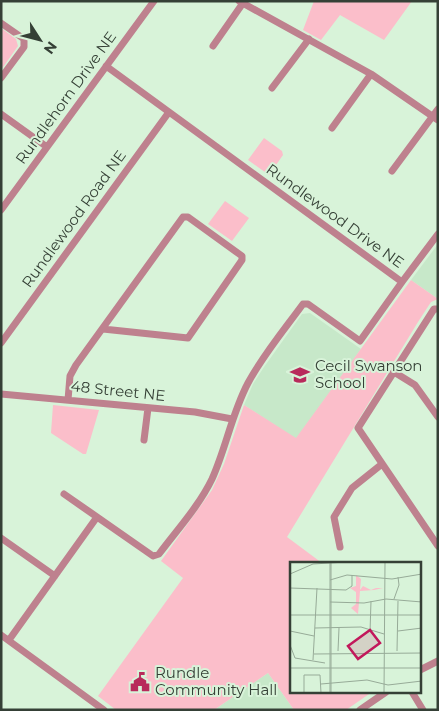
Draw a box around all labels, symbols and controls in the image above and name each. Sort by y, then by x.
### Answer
north arrow [15,15,65,65]
street label: Rundlehorn Drive NE [12,28,120,168]
street label: Rundlewood Road NE [17,146,130,291]
street label: Rundlewood Drive NE [263,159,408,272]
place label: Cecil Swanson School [315,356,423,392]
school or university icon: Cecil Swanson School [289,364,311,386]
street label: 48 Street NE [70,376,166,405]
inset map [290,562,422,694]
place label: Rundle Community Hall [155,663,277,699]
public building icon: Rundle Community Hall [129,671,151,693]

